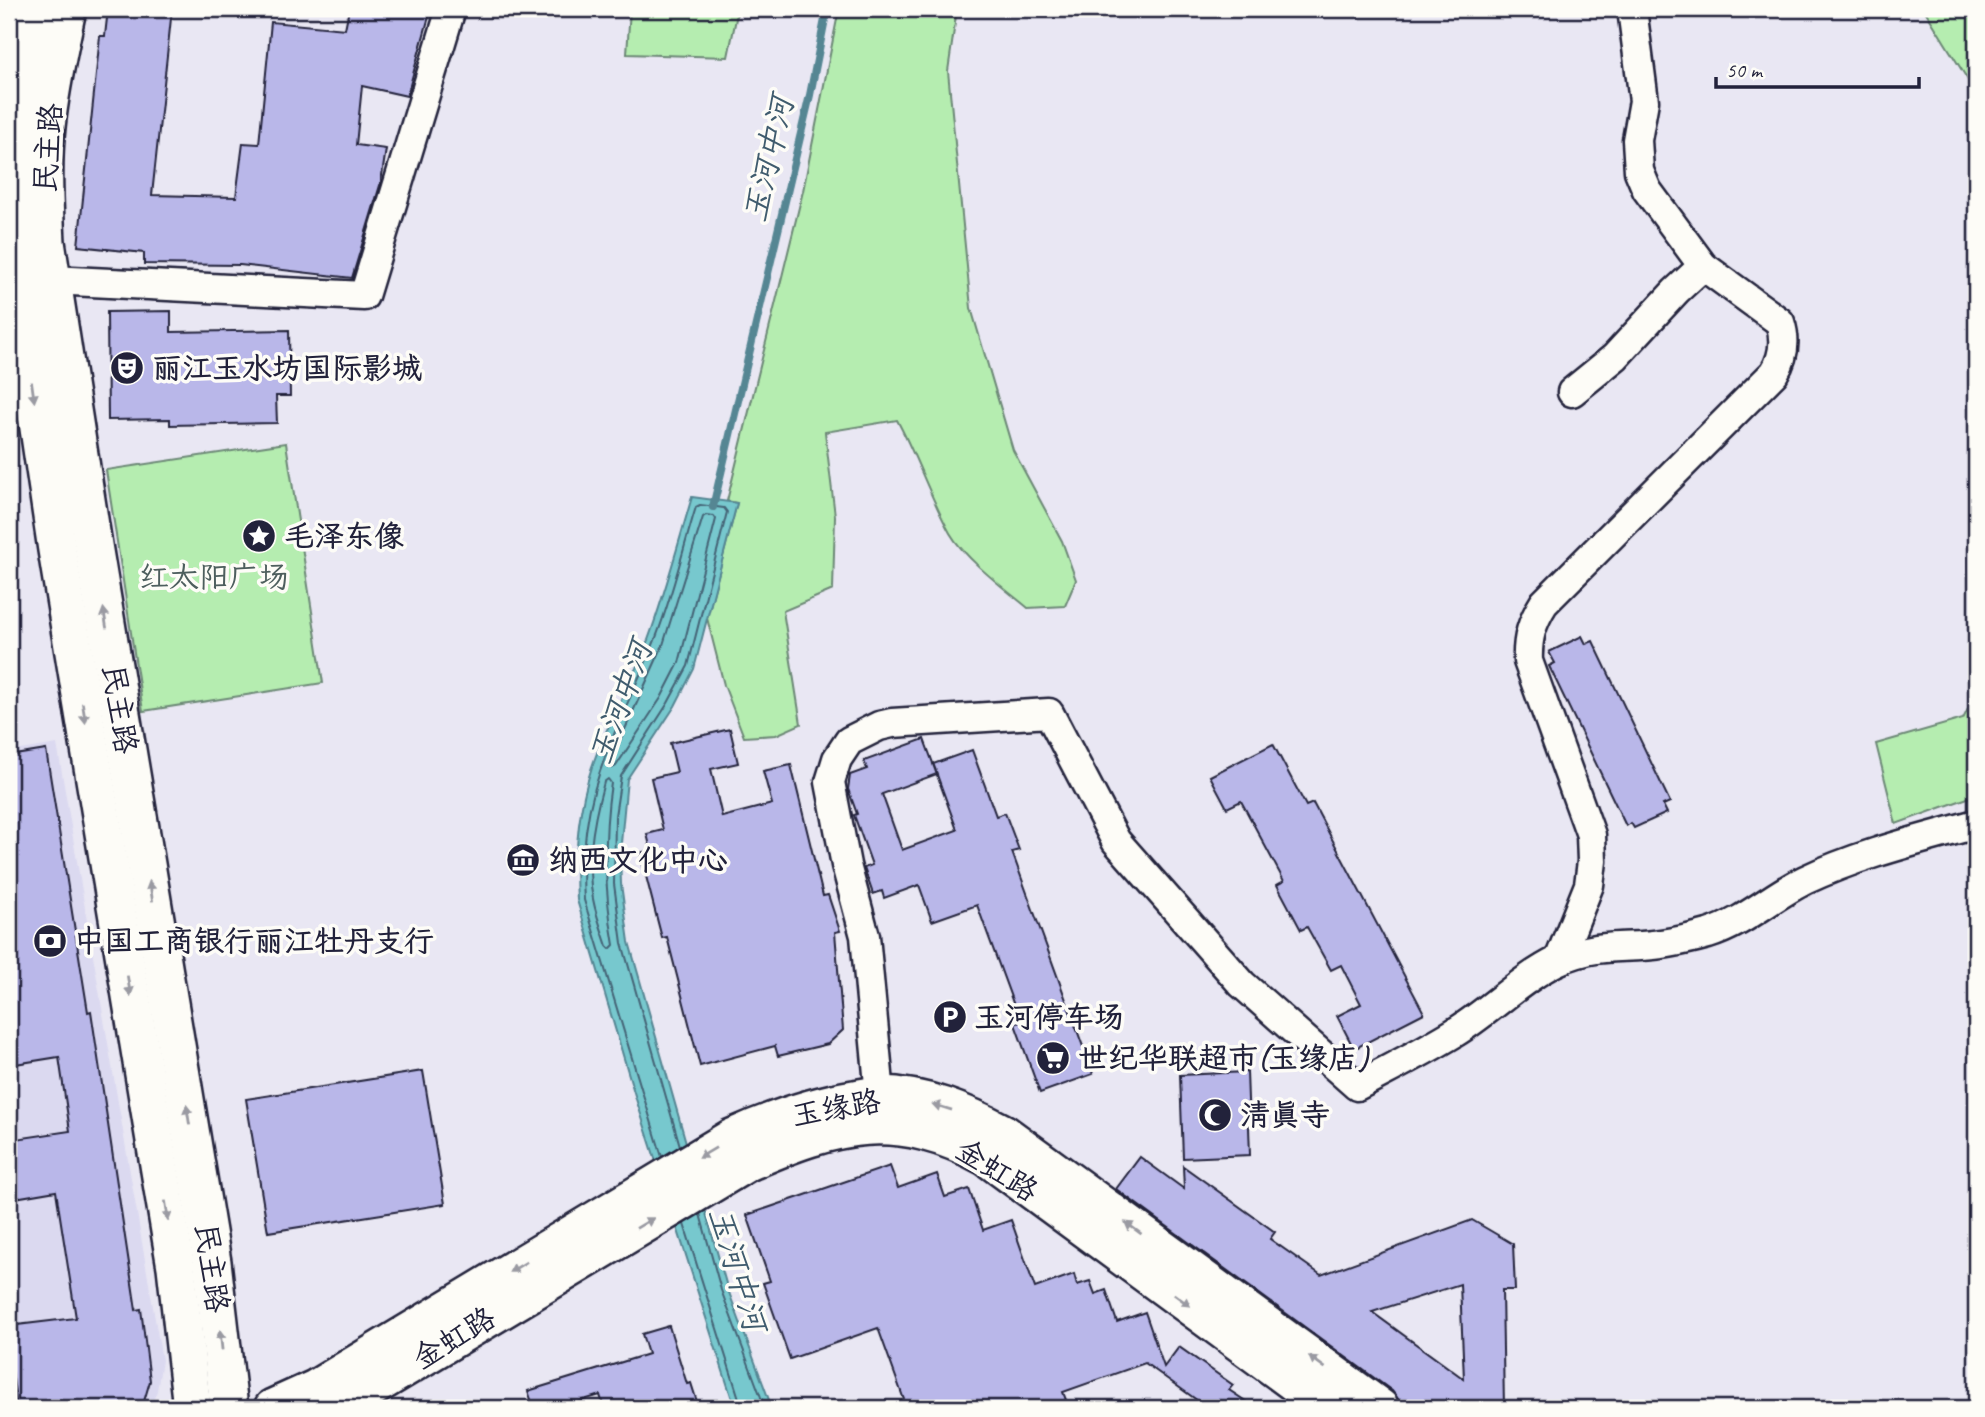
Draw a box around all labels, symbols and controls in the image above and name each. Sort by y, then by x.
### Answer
scale bar [1716,46,1918,90]
text: 50 m [1726,57,1764,83]
water label: 玉河中河 [734,87,804,226]
street label: 民主路 [26,102,70,194]
theatre icon: 丽江玉水坊国际影城 [108,349,146,387]
place label: 丽江玉水坊国际影城 [152,349,422,387]
one-way arrow [28,381,39,403]
place icon: 毛泽东像 [240,517,278,555]
place label: 毛泽东像 [284,517,404,555]
park label: 红太阳广场 [139,558,289,596]
one-way arrow [99,607,110,629]
water label: 玉河中河 [579,630,663,769]
street label: 民主路 [94,662,146,756]
one-way arrow [79,703,90,725]
museum icon: 纳西文化中心 [504,841,542,879]
place label: 纳西文化中心 [548,841,728,879]
one-way arrow [145,880,156,902]
bank icon: 中国工商银行丽江牡丹支行 [31,922,69,960]
place label: 中国工商银行丽江牡丹支行 [74,922,434,960]
one-way arrow [124,975,135,997]
parking icon: 玉河停车场 [931,998,969,1036]
place label: 玉河停车场 [974,998,1124,1036]
supermarket icon: 世纪华联超市(玉缘店) [1034,1039,1072,1077]
place label: 世纪华联超市(玉缘店) [1078,1039,1370,1077]
street label: 玉缘路 [788,1081,884,1135]
mosque icon: 清真寺 [1196,1096,1234,1134]
place label: 清真寺 [1240,1096,1330,1134]
one-way arrow [931,1101,952,1111]
one-way arrow [182,1104,193,1126]
street label: 金虹路 [949,1130,1045,1210]
one-way arrow [698,1147,717,1159]
one-way arrow [162,1200,173,1222]
water label: 玉河中河 [699,1202,777,1341]
one-way arrow [636,1217,655,1230]
street label: 民主路 [187,1221,237,1315]
one-way arrow [1124,1221,1142,1235]
one-way arrow [509,1260,528,1273]
one-way arrow [1173,1293,1191,1307]
street label: 金虹路 [406,1299,502,1377]
one-way arrow [215,1329,226,1351]
one-way arrow [1308,1355,1326,1369]

